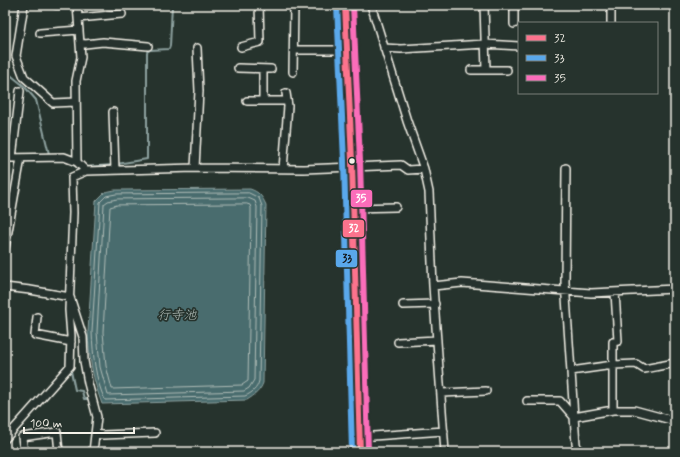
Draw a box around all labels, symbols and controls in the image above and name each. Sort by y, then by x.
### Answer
legend [518,22,658,94]
text: 32 [554,31,566,47]
text: 33 [554,51,565,67]
text: 35 [554,71,566,87]
unlabelled marker [347,156,357,166]
line badge: 35 [350,189,373,208]
text: 35 [356,192,367,206]
line badge: 32 [342,219,365,238]
text: 32 [349,222,360,236]
line badge: 33 [335,249,358,268]
text: 33 [342,252,352,266]
water label: 行寺池 [157,307,197,324]
scale bar [24,409,134,435]
text: 100 m [30,416,62,432]

